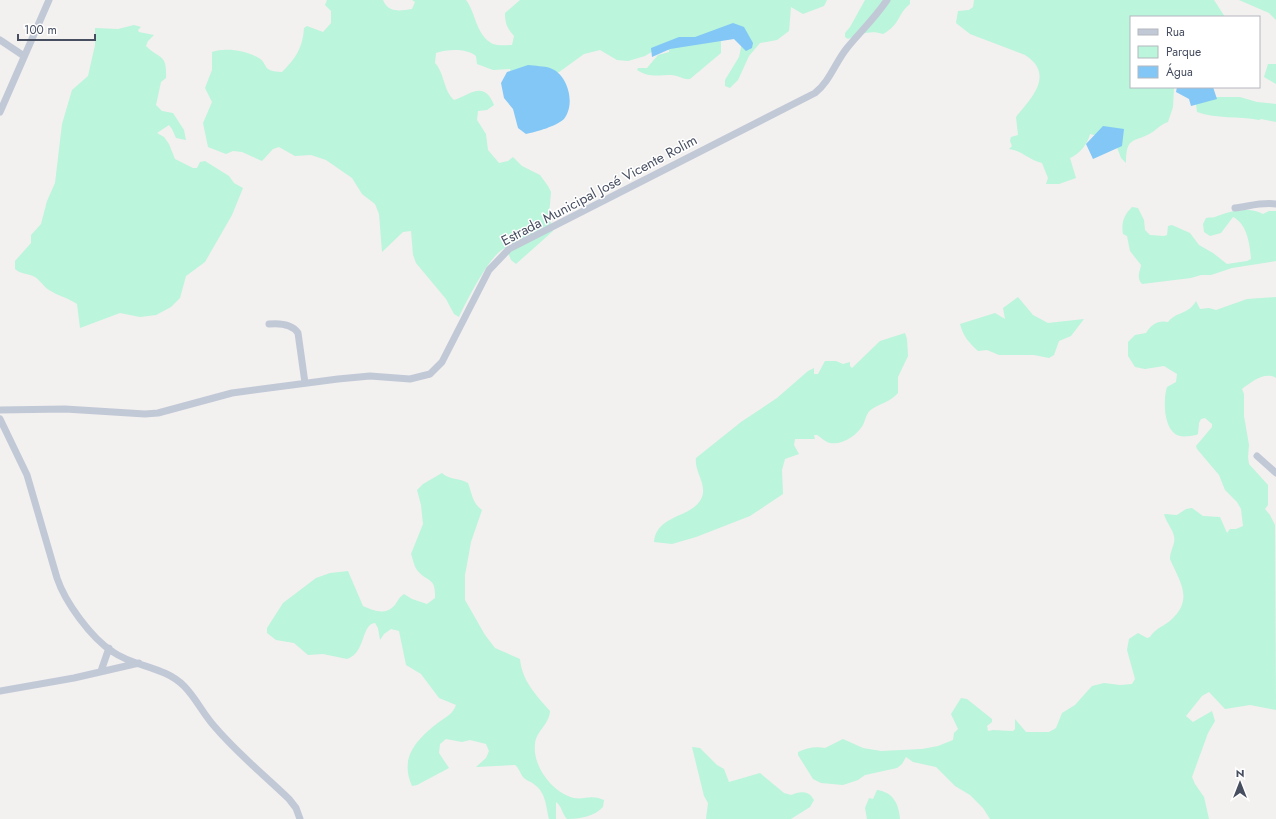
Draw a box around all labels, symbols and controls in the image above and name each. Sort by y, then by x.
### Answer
scale bar [18,16,95,42]
legend [1130,16,1260,88]
text: 100 m [24,21,57,39]
text: Rua [1166,23,1185,41]
text: Parque [1166,43,1201,61]
text: Água [1166,63,1193,81]
street label: Estrada Municipal José Vicente Rolim [497,130,701,250]
north arrow [1220,763,1260,803]
text: N [1236,765,1244,781]

